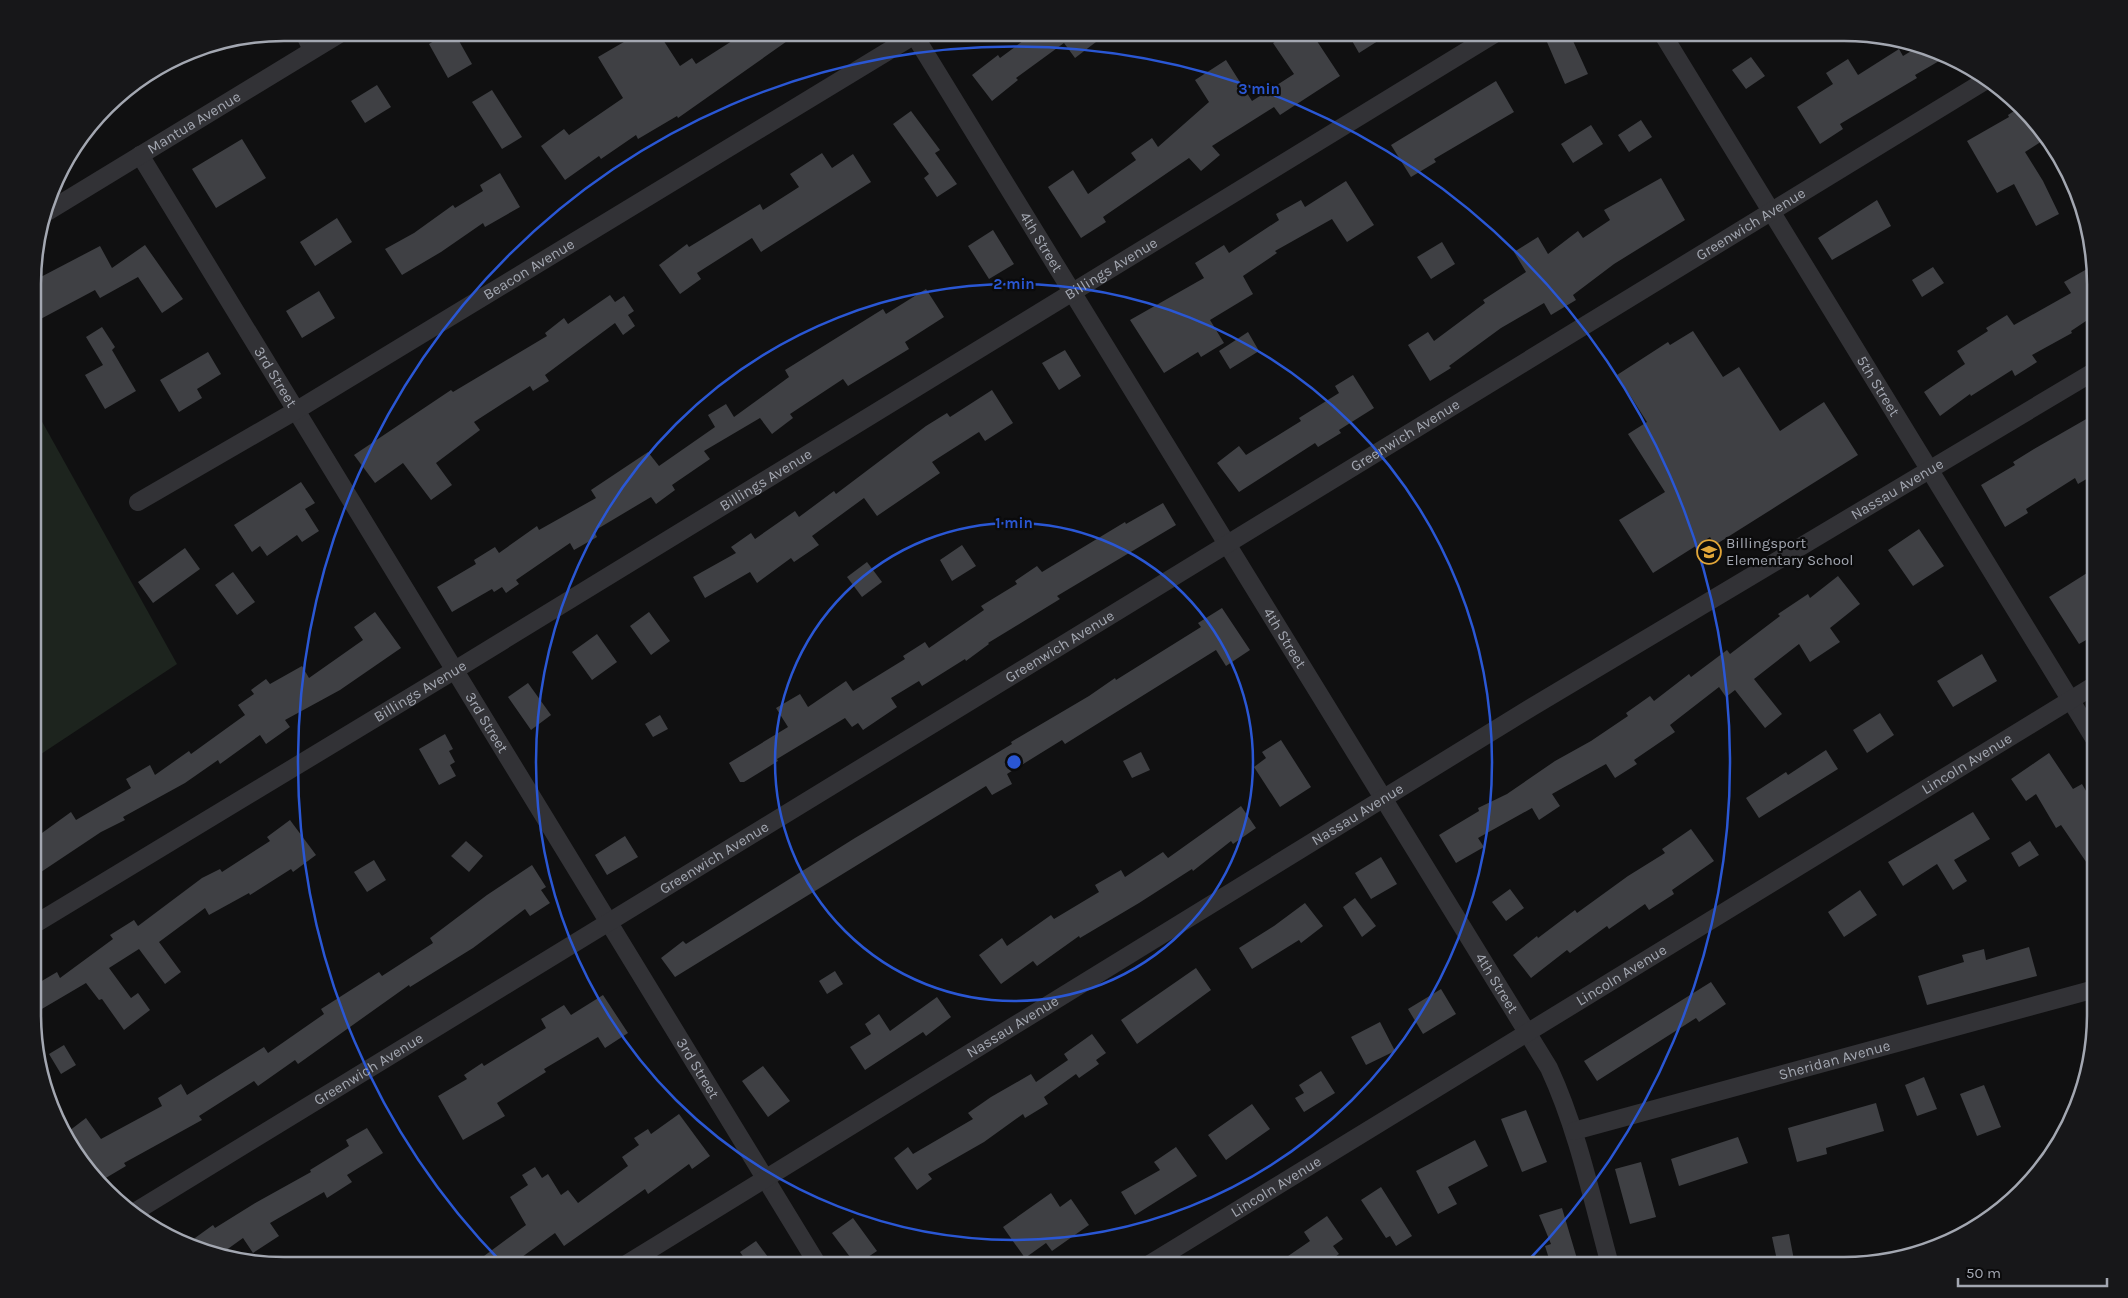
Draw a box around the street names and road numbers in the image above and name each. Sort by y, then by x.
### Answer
street label: Mantua Avenue [144,87,244,158]
street label: Greenwich Avenue [1693,184,1809,264]
street label: 4th Street [1016,208,1067,276]
street label: Billings Avenue [1062,233,1161,304]
street label: Beacon Avenue [480,235,578,304]
street label: 3rd Street [250,343,301,411]
street label: 5th Street [1853,352,1904,420]
street label: Greenwich Avenue [1347,395,1463,476]
street label: Billings Avenue [716,445,815,515]
street label: Nassau Avenue [1847,455,1947,524]
street label: 4th Street [1259,604,1310,672]
street label: Greenwich Avenue [1002,606,1117,687]
street label: Billings Avenue [370,656,470,726]
street label: 3rd Street [461,689,512,757]
street label: Lincoln Avenue [1918,729,2015,798]
street label: Nassau Avenue [1308,779,1407,849]
street label: Greenwich Avenue [656,818,772,898]
street label: Lincoln Avenue [1573,941,1670,1010]
street label: 4th Street [1471,949,1522,1017]
street label: Nassau Avenue [963,992,1062,1062]
street label: Greenwich Avenue [311,1029,426,1109]
street label: 3rd Street [672,1034,723,1102]
street label: Sheridan Avenue [1777,1036,1892,1084]
street label: Lincoln Avenue [1227,1152,1324,1221]

